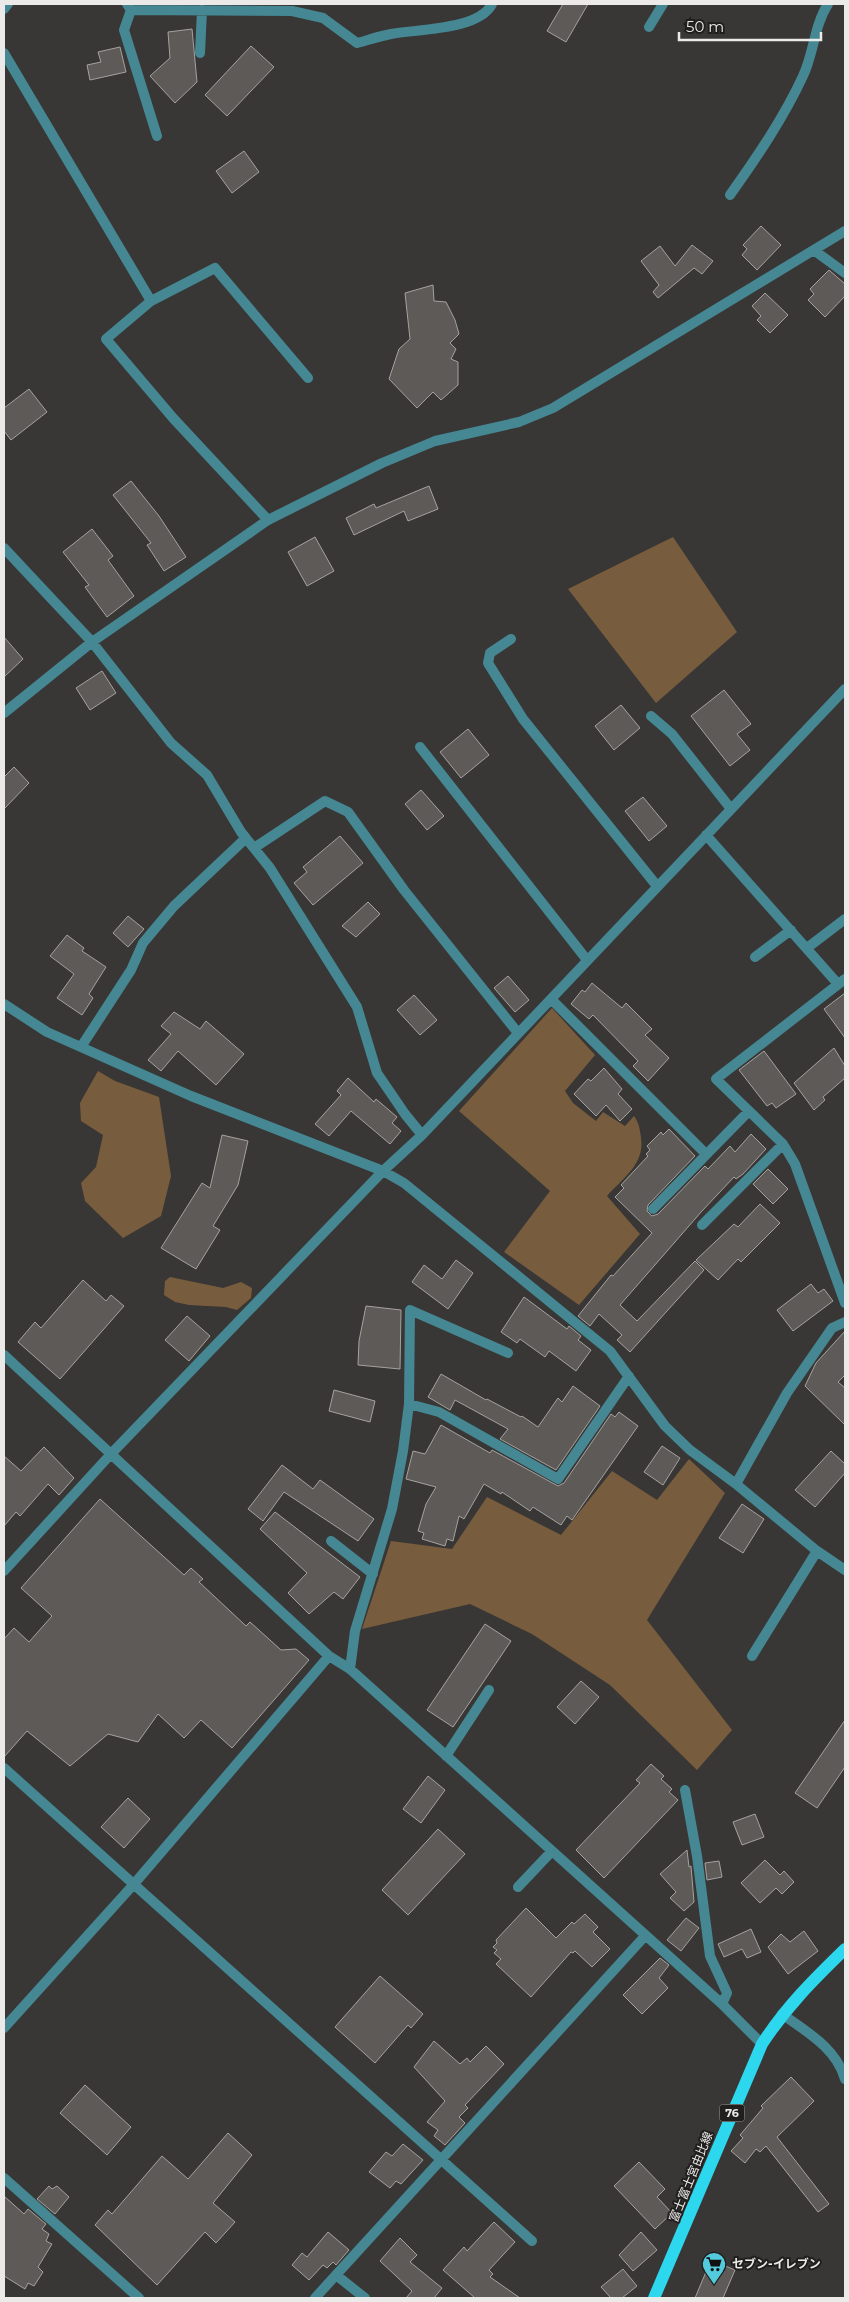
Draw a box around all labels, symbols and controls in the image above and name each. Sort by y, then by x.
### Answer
scale bar [679,10,822,42]
text: 50 m [686,17,724,36]
road number: 76 [720,2104,744,2122]
street label: 富士富士宮由比線 [666,2129,715,2224]
supermarket icon: セブン-イレブン [701,2251,727,2285]
place label: セブン-イレブン [732,2256,821,2271]

